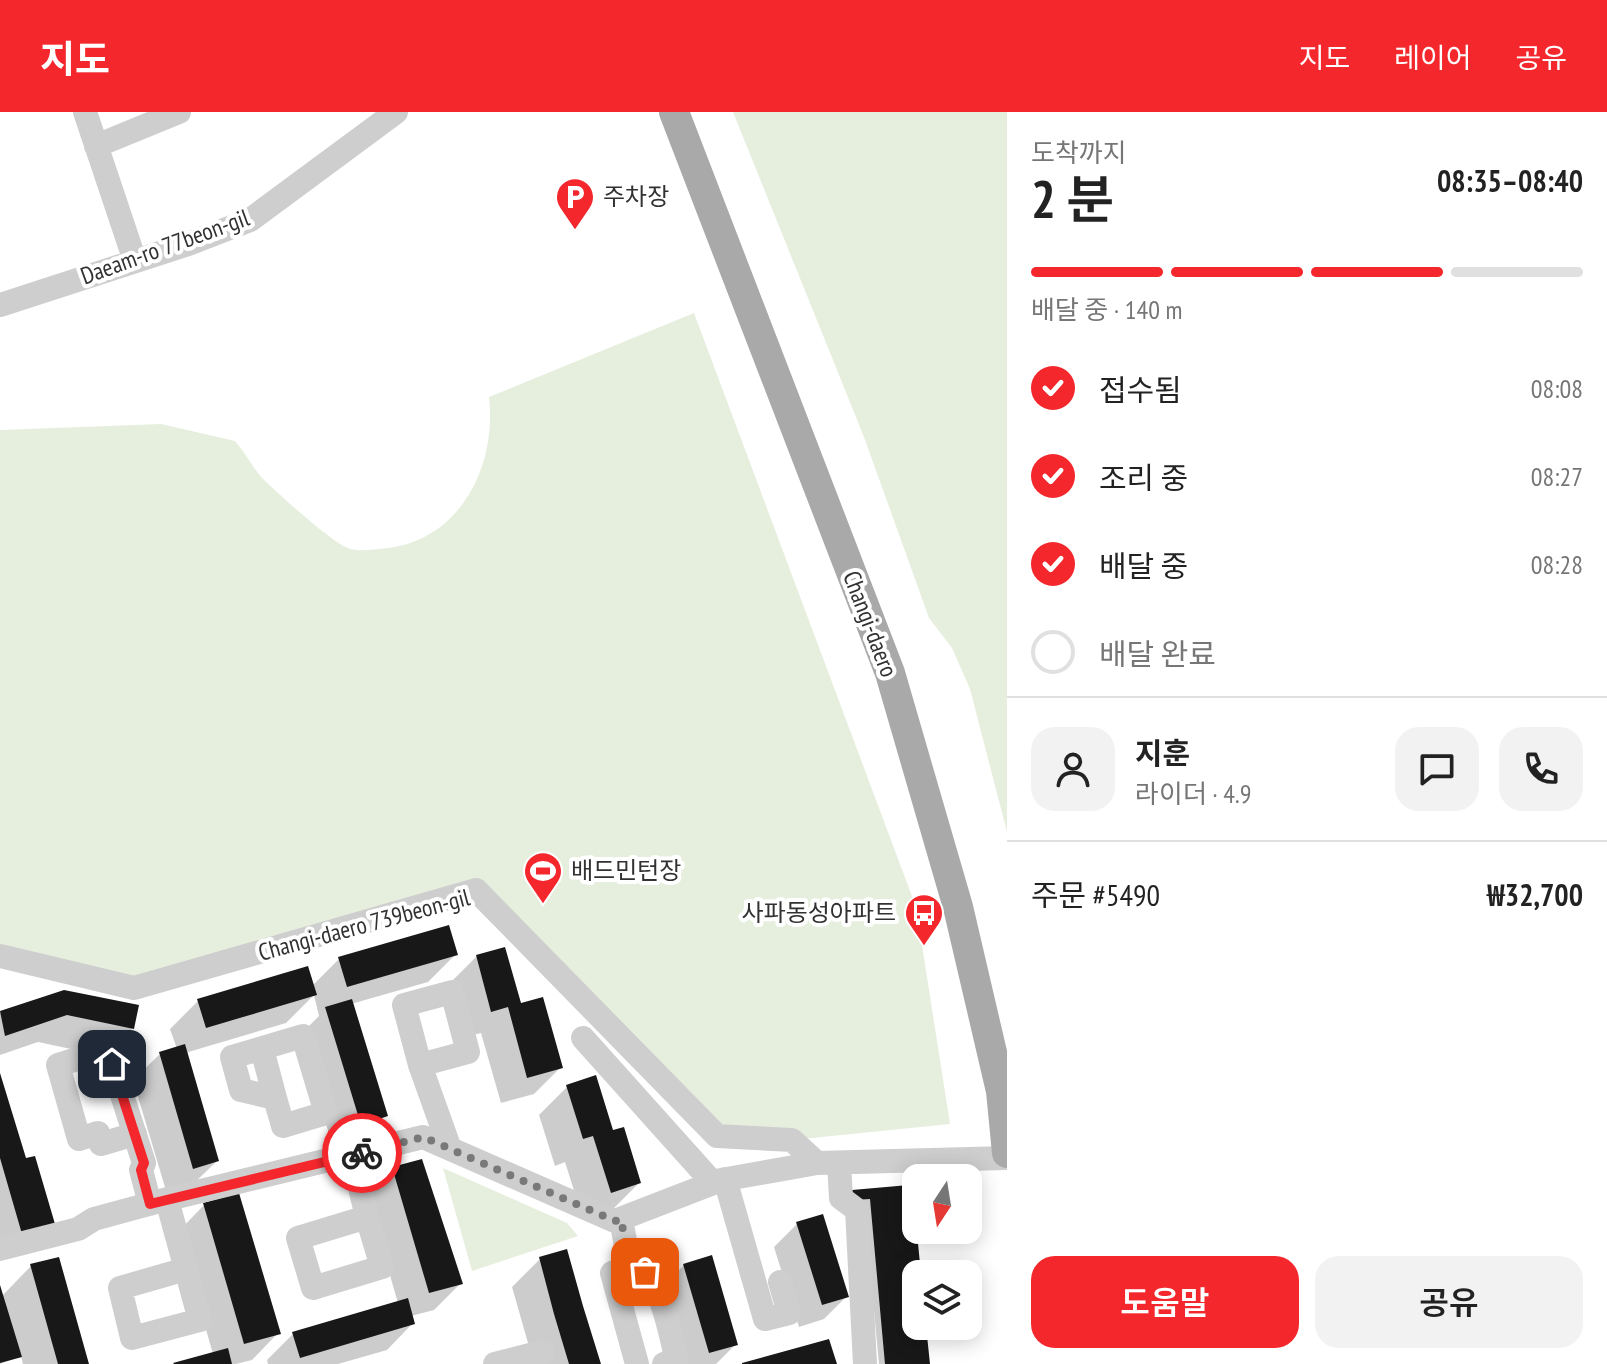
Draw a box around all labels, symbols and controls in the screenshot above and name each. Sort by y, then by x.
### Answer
text: 지도 [40,34,110,83]
text: 지도 [1299,39,1350,76]
text: 레이어 [1394,39,1471,76]
text: 공유 [1515,39,1567,76]
text: 도착까지 [1031,136,1127,169]
text: 08:35–08:40 [1437,161,1583,200]
text: 2 분 [1031,165,1114,232]
parking icon: 주차장 [554,176,596,231]
place label: 주차장 [603,181,669,212]
street label: Daeam-ro 77beon-gil [76,202,254,291]
text: 배달 중 · 140 m [1031,293,1182,326]
icon: check [1031,366,1075,410]
text: 접수됨 [1099,370,1182,409]
text: 08:08 [1531,372,1583,405]
icon: check [1031,454,1075,498]
text: 조리 중 [1099,458,1188,497]
text: 08:27 [1531,460,1583,493]
icon: check [1031,542,1075,586]
text: 배달 중 [1099,546,1188,585]
text: 08:28 [1531,548,1583,581]
street label: Changi-daero [836,566,905,681]
text: 배달 완료 [1099,634,1216,673]
button: person [1031,727,1115,811]
button: chat [1395,727,1479,811]
button: phone [1499,727,1583,811]
text: 지훈 [1135,733,1190,772]
text: 라이더 · 4.9 [1135,777,1251,810]
sports icon: 배드민턴장 [522,850,564,905]
place label: 배드민턴장 [571,855,681,886]
text: 주문 #5490 [1031,875,1160,914]
text: ₩32,700 [1487,875,1583,914]
street label: Changi-daero 739beon-gil [255,881,473,968]
bus stop icon: 사파동성아파트 [903,892,945,947]
place label: 사파동성아파트 [741,897,896,928]
pin [78,1030,146,1098]
icon: home [90,1042,134,1086]
courier [322,1113,402,1193]
icon: bike [340,1131,384,1175]
north arrow [902,1164,982,1244]
map controls [902,1164,982,1340]
pin [611,1238,679,1306]
icon: bag [623,1250,667,1294]
button: 도움말 [1031,1256,1299,1348]
button: 공유 [1315,1256,1583,1348]
button: layers [902,1260,982,1340]

